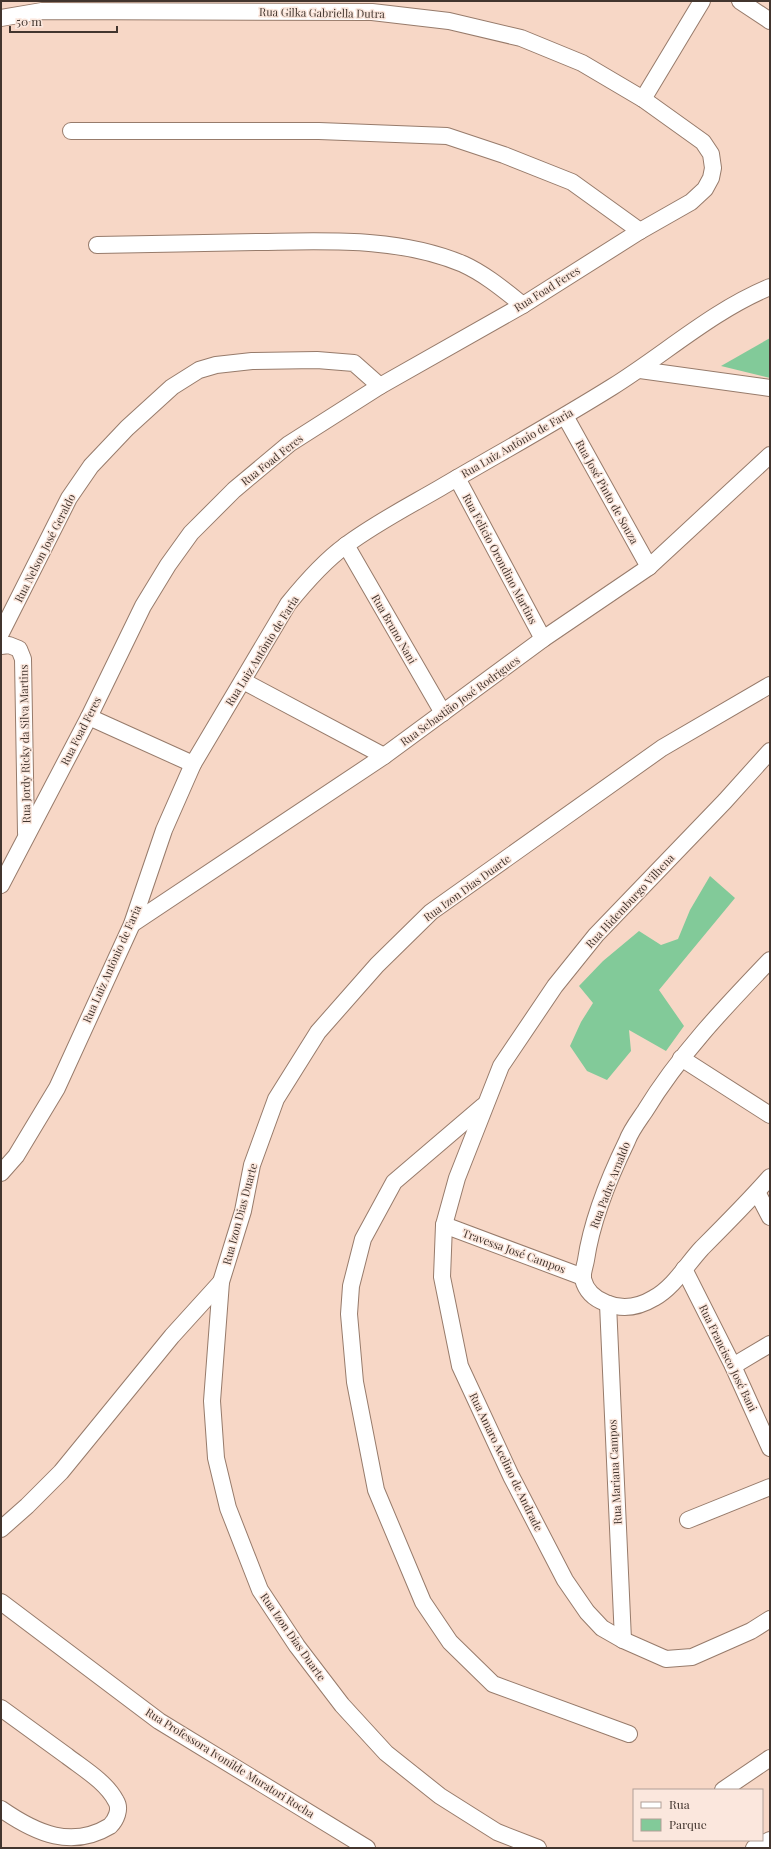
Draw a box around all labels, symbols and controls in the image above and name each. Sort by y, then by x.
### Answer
street label: Rua Gilka Gabriella Dutra [259,4,386,21]
scale bar [10,8,117,34]
text: 50 m [16,13,42,29]
street label: Rua Foad Feres [511,262,583,315]
street label: Rua Luiz Antônio de Faria [458,404,576,481]
street label: Rua Foad Feres [238,431,306,489]
street label: Rua José Pinto de Souza [573,437,643,547]
street label: Rua Nelson José Geraldo [11,491,78,605]
street label: Rua Felicio Orondino Martins [460,491,541,627]
street label: Rua Bruno Nani [368,591,420,666]
street label: Rua Luiz Antônio de Faria [222,592,302,709]
street label: Rua Sebastião José Rodrigues [397,652,522,749]
street label: Rua Jordy Ricky da Silva Martins [16,665,33,823]
street label: Rua Foad Feres [57,694,104,768]
street label: Rua Hidemburgo Vilhena [582,850,678,951]
street label: Rua Izon Dias Duarte [420,851,514,924]
street label: Rua Luiz Antônio de Faria [79,902,144,1025]
street label: Rua Padre Arnaldo [586,1139,633,1230]
street label: Rua Izon Dias Duarte [219,1161,260,1266]
street label: Travessa José Campos [461,1225,568,1276]
street label: Rua Francisco José Bani [696,1302,761,1414]
street label: Rua Amaro Acelino de Andrade [466,1390,547,1534]
street label: Rua Mariana Campos [604,1419,625,1525]
street label: Rua Izon Dias Duarte [257,1590,330,1684]
street label: Rua Professora Ivonilde Muratori Rocha [143,1704,318,1821]
legend [633,1789,763,1841]
text: Rua [669,1796,690,1812]
text: Parque [669,1816,707,1832]

